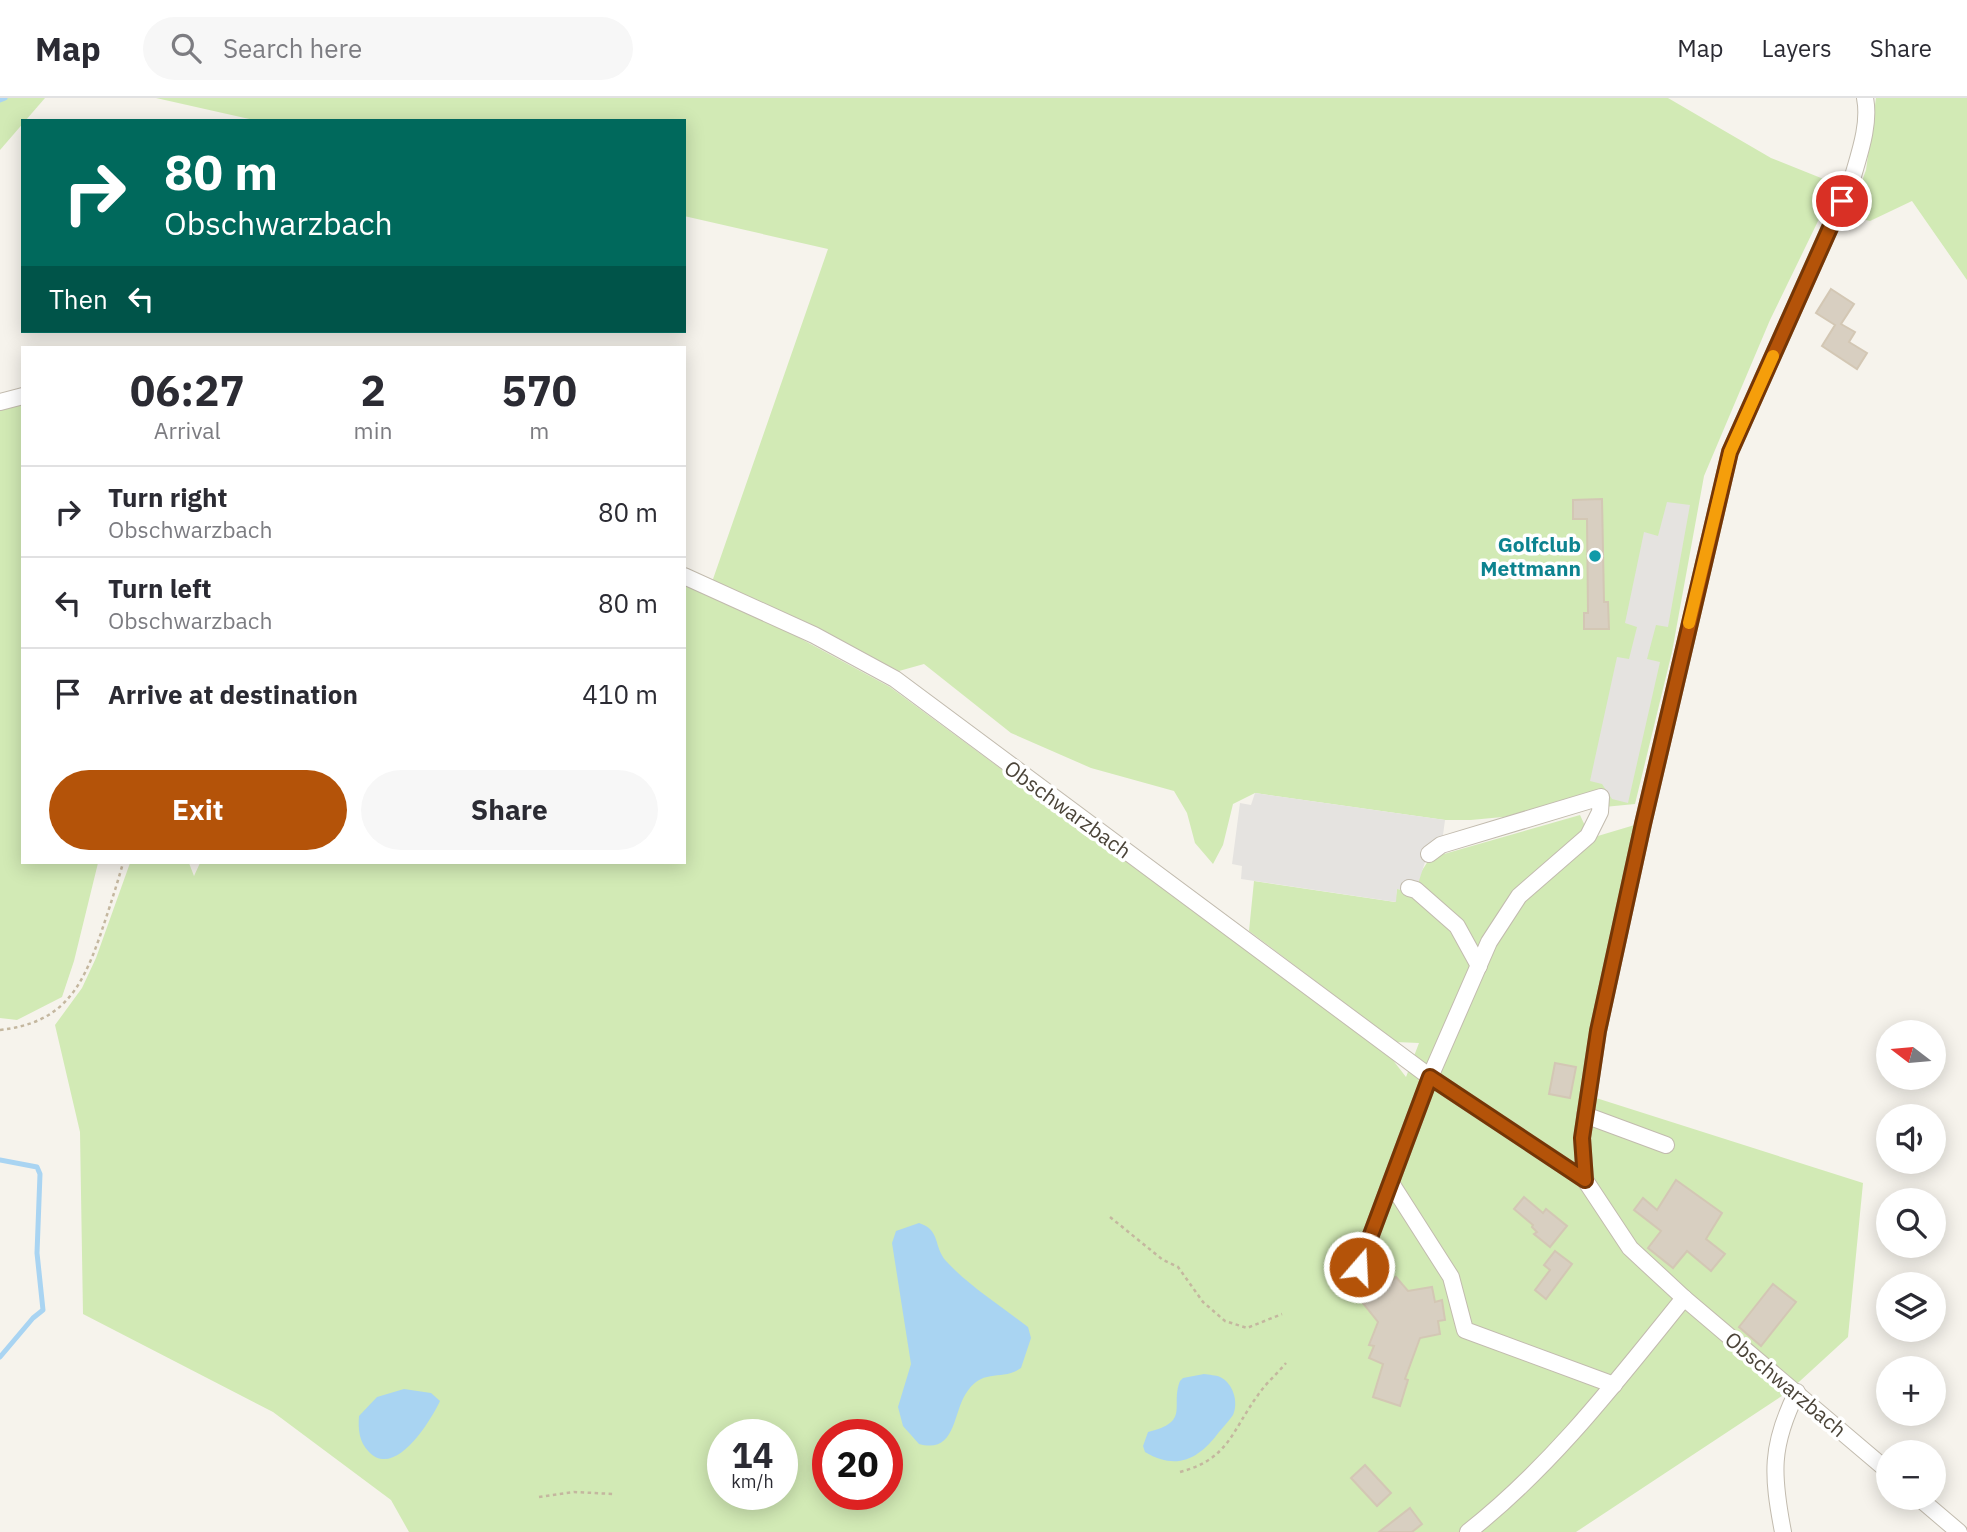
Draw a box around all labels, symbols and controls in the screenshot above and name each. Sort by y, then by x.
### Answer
search box [143,17,633,80]
text: Map [35,27,101,70]
icon: search [167,29,205,67]
text: Search here [223,31,362,65]
text: Map [1677,32,1724,64]
text: Layers [1762,32,1832,64]
text: Share [1870,32,1932,64]
text: 80 m [164,140,278,203]
icon: right [49,147,140,238]
pin [1812,171,1872,231]
icon: arrive [1823,182,1861,220]
text: Obschwarzbach [164,202,393,244]
icon: left [122,280,160,318]
text: Then [49,282,108,316]
text: 06:27 [130,363,245,418]
text: 2 [360,363,386,418]
text: 570 [501,363,577,418]
text: Arrival [154,415,221,445]
text: min [354,415,392,445]
text: m [529,415,549,445]
text: Turn right [108,480,227,514]
icon: right [49,493,87,531]
text: 80 m [598,495,658,529]
text: Obschwarzbach [108,514,272,544]
place label: Golfclub Mettmann [1480,530,1581,582]
marker: Golfclub Mettmann [1587,548,1603,564]
text: Turn left [108,571,211,605]
icon: left [49,584,87,622]
text: 80 m [598,586,658,620]
text: Obschwarzbach [108,605,272,635]
icon: arrive [49,675,87,713]
text: Arrive at destination [108,677,358,711]
text: 410 m [582,677,658,711]
street label: Obschwarzbach [999,754,1137,864]
button: Exit [49,770,347,850]
button: Share [361,770,658,850]
north arrow [1876,1020,1946,1090]
map controls [1876,1020,1946,1510]
button: sound [1876,1104,1946,1174]
button: search [1876,1188,1946,1258]
position arrow [1322,1230,1396,1304]
button: layers [1876,1272,1946,1342]
street label: Obschwarzbach [1719,1325,1853,1443]
button: + [1876,1356,1946,1426]
speed limit sign: 20 [812,1419,903,1510]
text: 14 [731,1432,774,1478]
button: − [1876,1440,1946,1510]
text: km/h [731,1470,774,1493]

